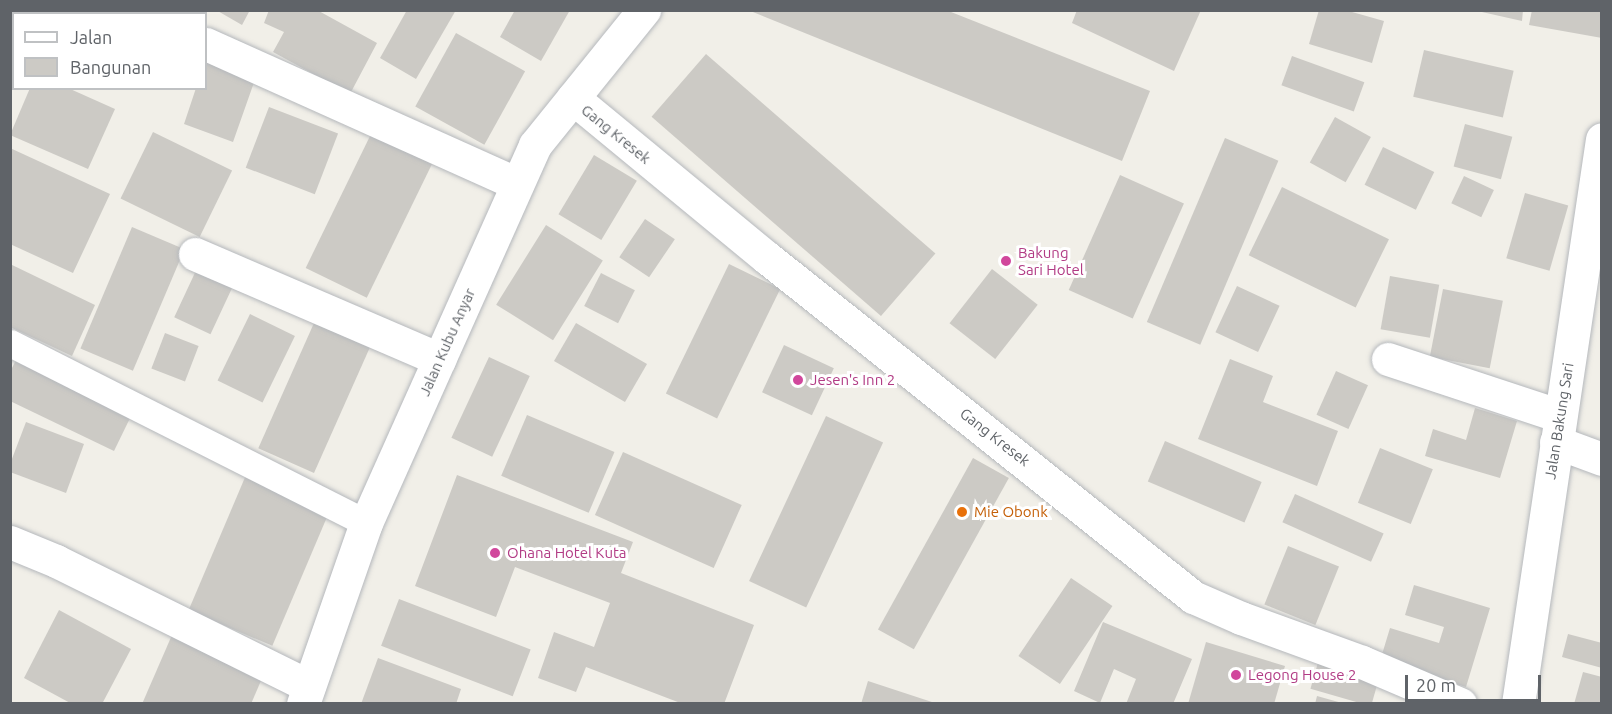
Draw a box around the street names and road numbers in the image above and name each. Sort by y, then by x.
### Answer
street label: Gang Kresek [578,101,654,167]
street label: Jalan Kubu Anyar [415,285,479,399]
street label: Jalan Bakung Sari [1541,361,1577,481]
street label: Gang Kresek [956,404,1034,470]

